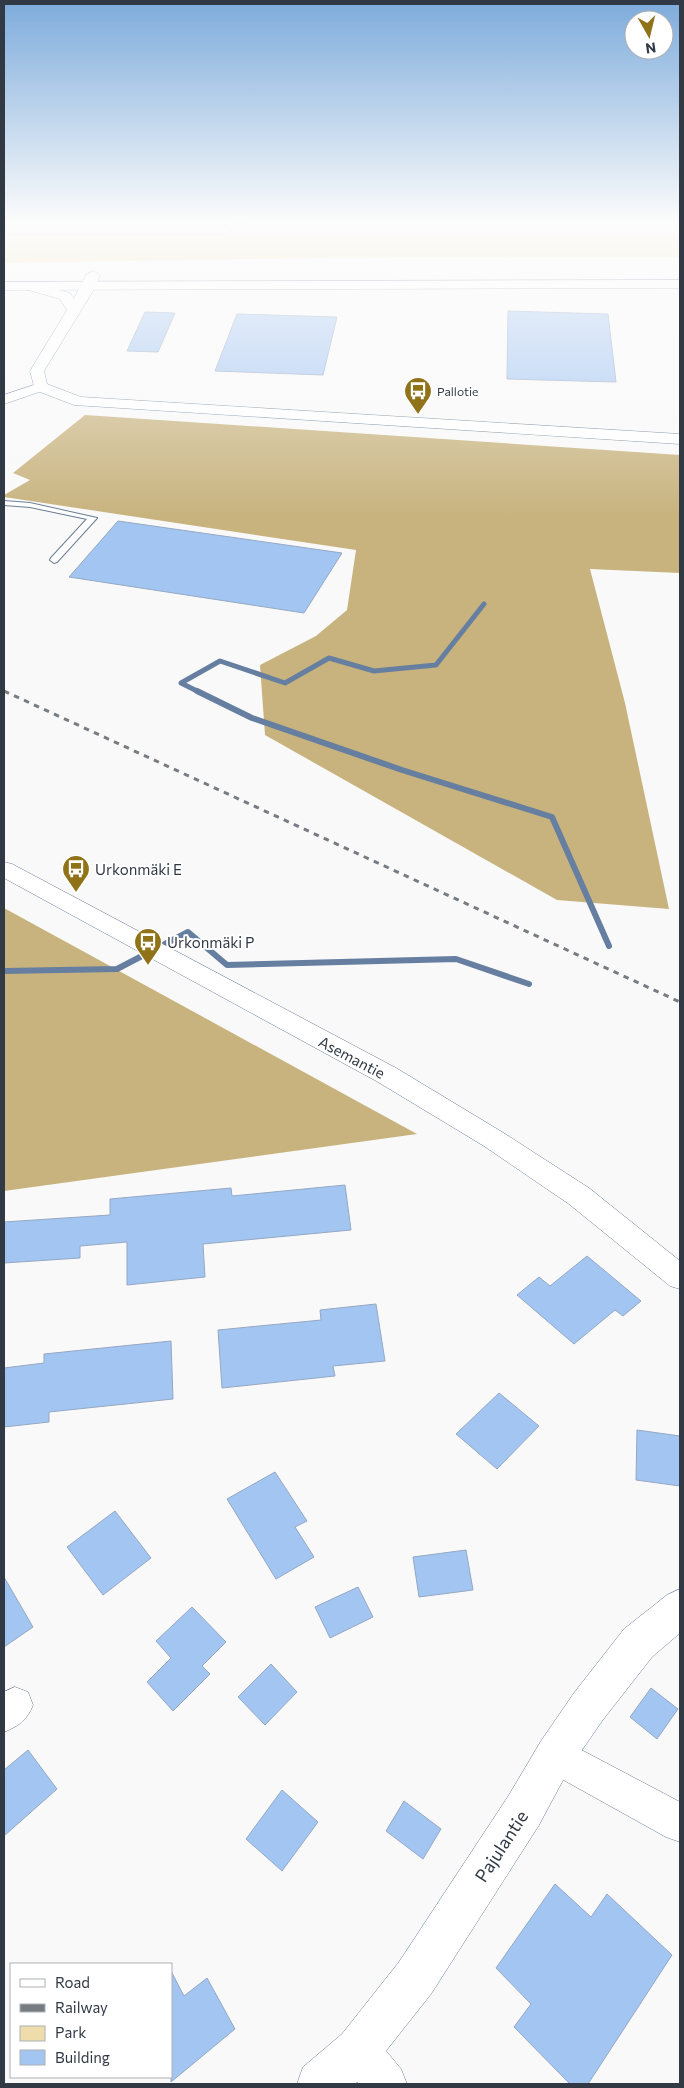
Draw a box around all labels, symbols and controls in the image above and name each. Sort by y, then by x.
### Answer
north arrow [624,10,674,60]
text: N [644,39,657,58]
bus stop icon: Pallotie [403,376,433,415]
place label: Pallotie [437,384,478,398]
bus stop icon: Urkonmäki E [61,854,91,893]
place label: Urkonmäki E [95,860,182,878]
bus stop icon: Urkonmäki P [133,927,163,966]
place label: Urkonmäki P [167,933,254,951]
street label: Asemantie [316,1032,388,1082]
street label: Pajulantie [470,1806,532,1886]
legend [10,1963,172,2078]
text: Road [55,1973,90,1991]
text: Railway [55,1998,108,2016]
text: Park [55,2023,86,2041]
text: Building [55,2048,110,2066]

